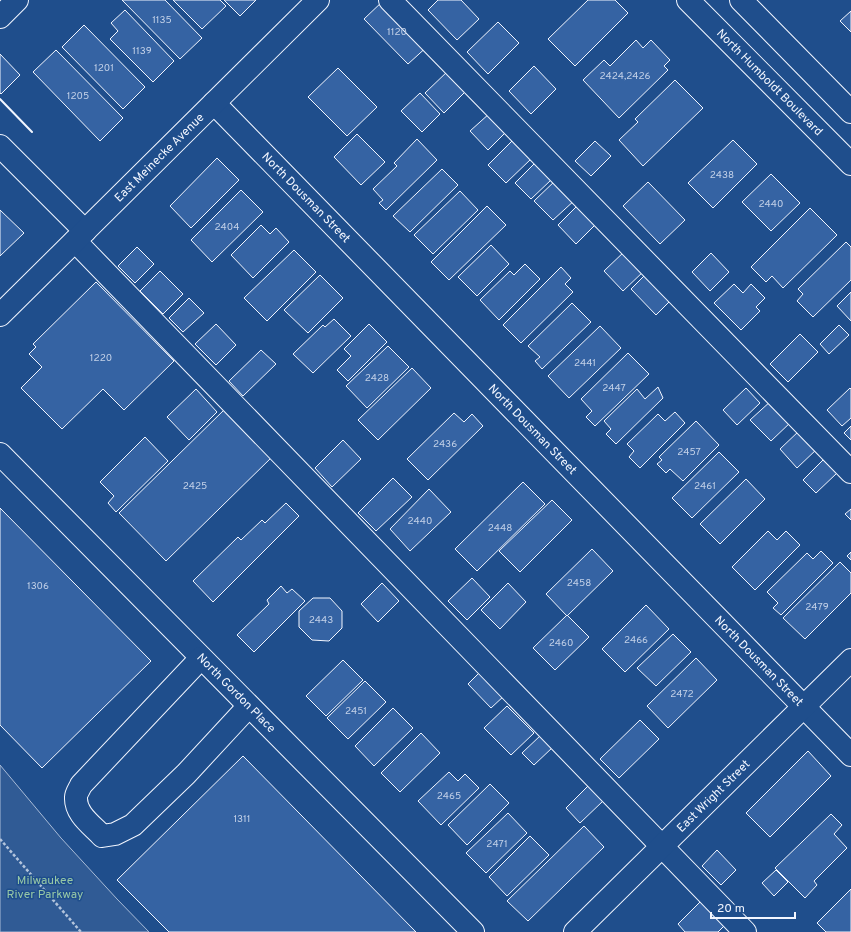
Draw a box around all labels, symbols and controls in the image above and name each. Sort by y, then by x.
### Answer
house number: 1135 [152,14,172,27]
house number: 1120 [387,26,407,39]
street label: North Humboldt Boulevard [712,26,826,140]
house number: 1139 [132,45,152,58]
house number: 1201 [94,62,114,75]
house number: 2424,2426 [599,70,651,83]
house number: 1205 [67,90,89,103]
street label: East Meinecke Avenue [112,110,208,206]
street label: North Dousman Street [258,149,353,247]
house number: 2438 [710,169,734,182]
house number: 2440 [759,198,783,211]
house number: 2404 [215,221,239,234]
house number: 1220 [90,352,112,365]
house number: 2441 [574,357,596,370]
house number: 2428 [365,372,389,385]
street label: North Dousman Street [484,381,580,479]
house number: 2447 [602,382,626,395]
house number: 2436 [433,438,457,451]
house number: 2457 [677,446,701,459]
house number: 2425 [183,480,207,493]
house number: 2461 [694,480,716,493]
house number: 2440 [408,515,432,528]
house number: 2448 [488,522,512,535]
house number: 2458 [567,577,591,590]
house number: 1306 [27,580,49,593]
house number: 2479 [805,601,829,614]
street label: North Dousman Street [711,613,806,710]
house number: 2443 [309,614,333,627]
house number: 2466 [624,634,648,647]
house number: 2460 [549,637,573,650]
street label: North Gordon Place [193,650,279,737]
house number: 2472 [670,688,694,701]
house number: 2451 [345,705,367,718]
street label: East Wright Street [674,757,754,836]
house number: 2465 [437,790,461,803]
house number: 1311 [233,813,251,826]
house number: 2471 [486,838,508,851]
park label: Milwaukee River Parkway [7,873,83,903]
scale bar [711,894,795,920]
text: 20 m [717,901,745,917]

